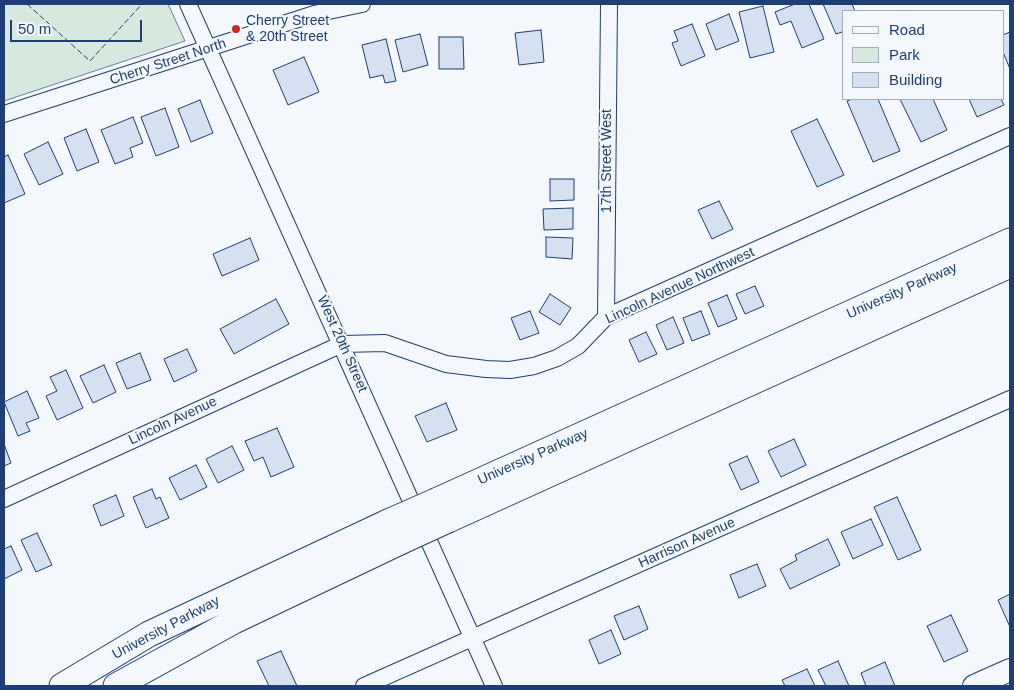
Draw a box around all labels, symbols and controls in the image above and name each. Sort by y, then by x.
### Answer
scale bar [12,10,145,42]
legend [842,10,1004,100]
place label: Cherry Street & 20th Street [246,13,329,46]
text: 50 m [18,20,51,37]
text: Road [889,21,925,38]
marker: Cherry Street & 20th Street [230,23,242,35]
street label: Cherry Street North [108,35,228,89]
text: Park [889,46,920,63]
text: Building [889,71,942,88]
street label: 17th Street West [599,109,615,213]
street label: Lincoln Avenue Northwest [603,244,757,328]
street label: University Parkway [844,259,960,323]
street label: West 20th Street [313,293,371,395]
street label: Lincoln Avenue [126,393,220,449]
street label: University Parkway [475,425,591,489]
street label: Harrison Avenue [636,514,738,572]
street label: University Parkway [110,593,222,663]

